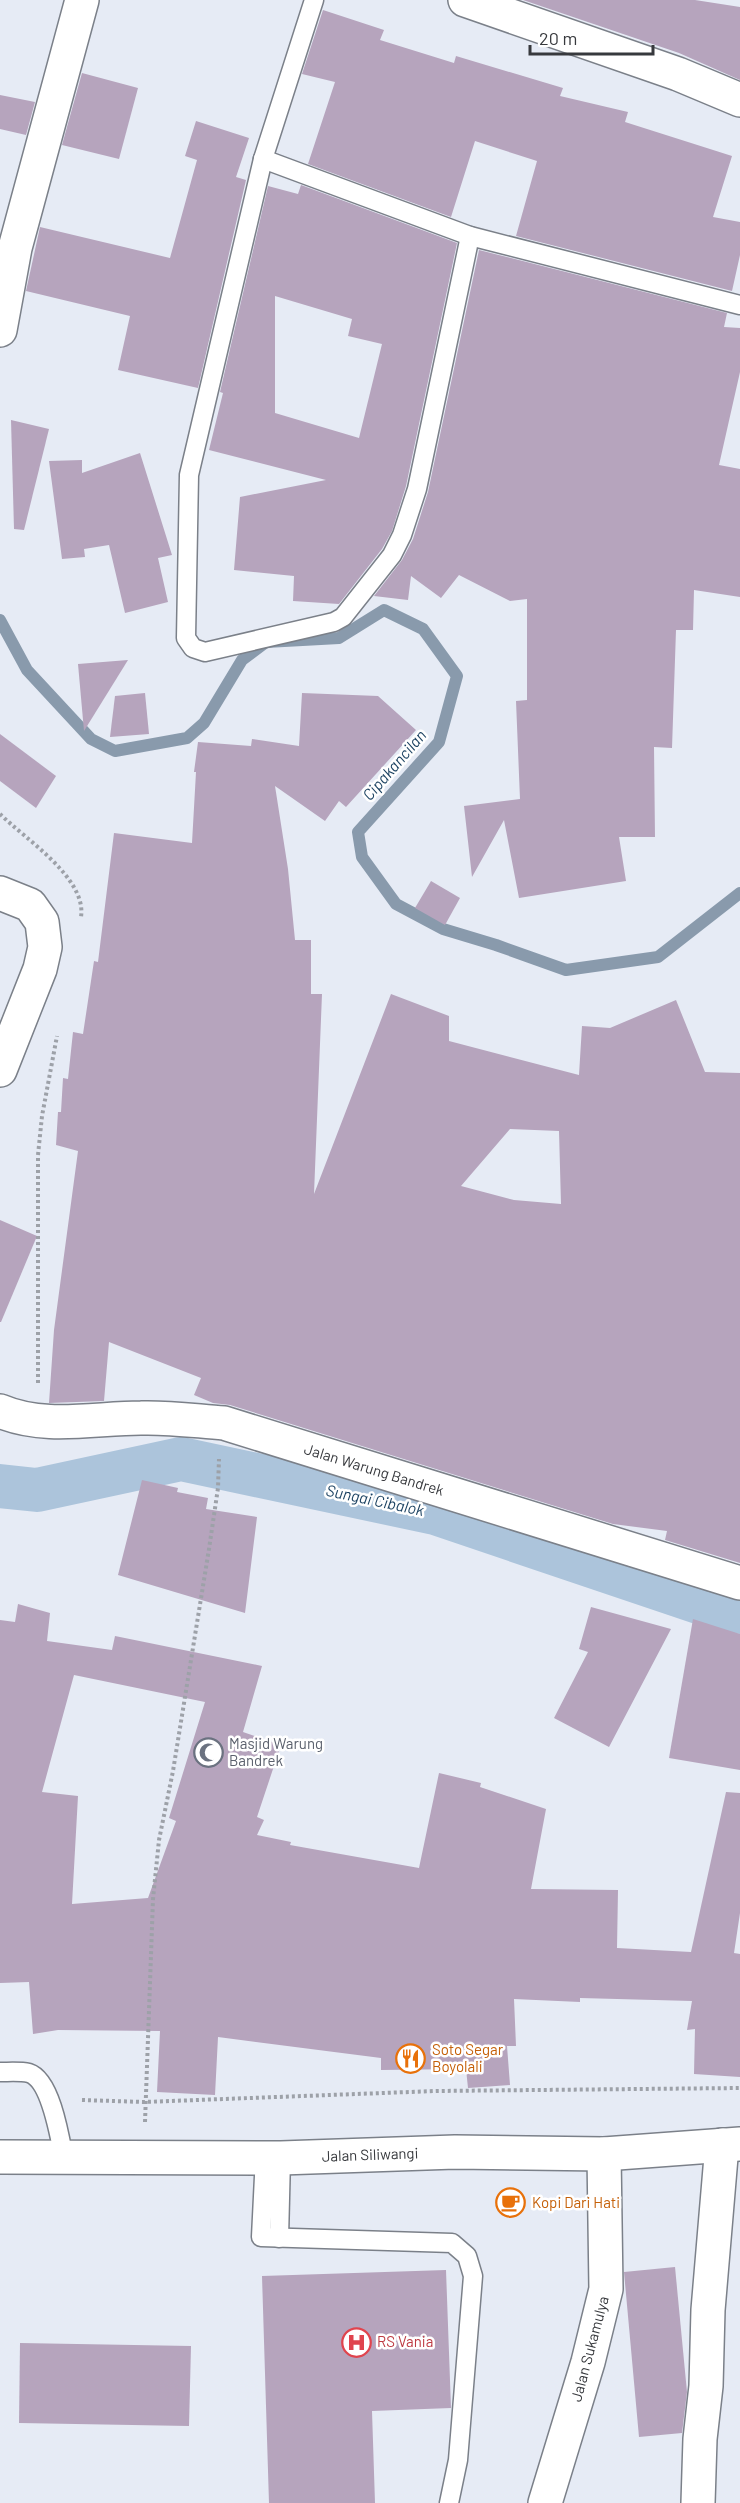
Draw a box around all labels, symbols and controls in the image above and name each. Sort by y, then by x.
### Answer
scale bar [530,18,653,56]
text: 20 m [539,27,577,49]
water label: Cipakancilan [358,726,429,804]
street label: Jalan Warung Bandrek [302,1439,447,1499]
water label: Sungai Cibalok [324,1480,426,1519]
place label: Masjid Warung Bandrek [229,1734,323,1769]
mosque icon: Masjid Warung Bandrek [192,1737,224,1769]
place label: Soto Segar Boyolali [432,2040,504,2075]
restaurant icon: Soto Segar Boyolali [395,2043,427,2075]
street label: Jalan Siliwangi [321,2143,419,2165]
cafe icon: Kopi Dari Hati [495,2187,527,2219]
place label: Kopi Dari Hati [532,2193,620,2211]
street label: Jalan Sukamulya [566,2294,612,2404]
hospital icon: RS Vania [340,2326,372,2358]
place label: RS Vania [377,2332,433,2350]

